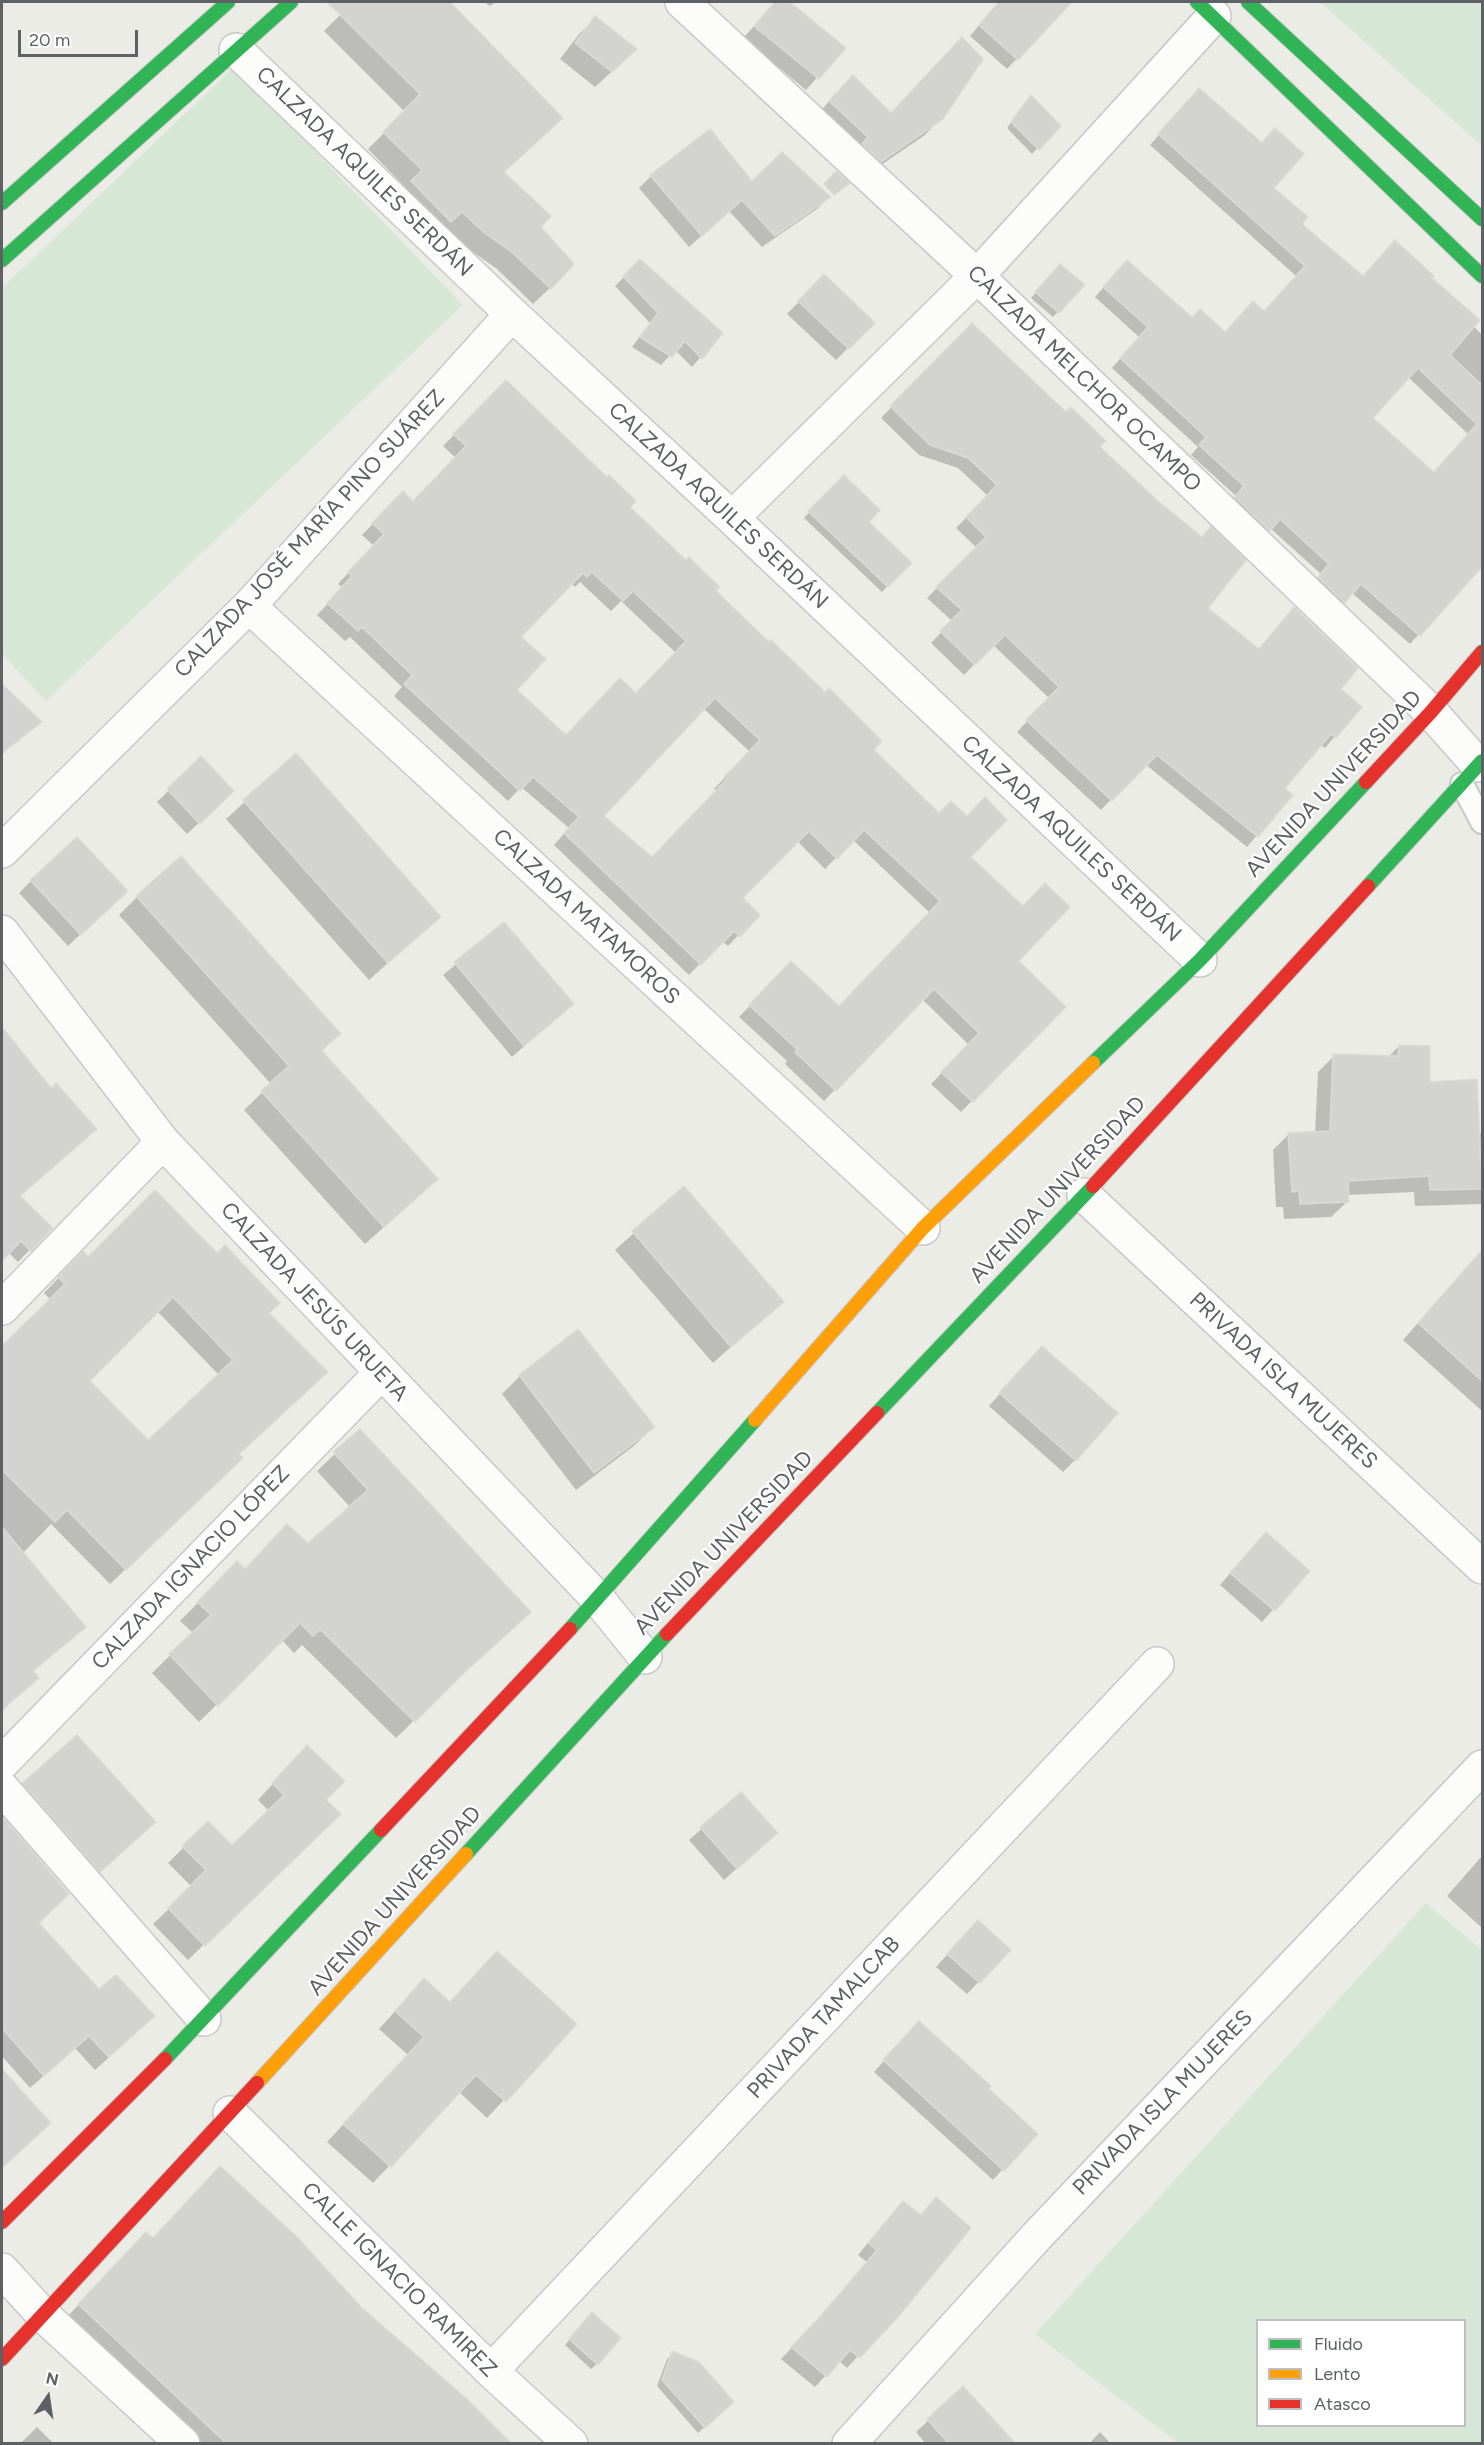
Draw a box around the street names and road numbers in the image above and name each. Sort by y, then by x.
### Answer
street label: CALZADA AQUILES SERDÁN [250,61,478,283]
street label: CALZADA MELCHOR OCAMPO [962,260,1206,498]
street label: CALZADA JOSÉ MARÍA PINO SUÁREZ [170,385,450,683]
street label: CALZADA AQUILES SERDÁN [603,397,833,615]
street label: AVENIDA UNIVERSIDAD [1240,685,1428,883]
street label: CALZADA AQUILES SERDÁN [956,730,1186,948]
street label: CALZADA MATAMOROS [487,824,685,1010]
street label: AVENIDA UNIVERSIDAD [964,1091,1152,1289]
street label: CALZADA JESÚS URUETA [215,1197,413,1407]
street label: PRIVADA ISLA MUJERES [1184,1287,1382,1475]
street label: AVENIDA UNIVERSIDAD [629,1445,819,1641]
street label: CALZADA IGNACIO LÓPEZ [87,1460,295,1676]
street label: AVENIDA UNIVERSIDAD [303,1801,487,2001]
street label: PRIVADA TAMALCAB [742,1932,906,2104]
street label: PRIVADA ISLA MUJERES [1068,2005,1258,2201]
street label: CALLE IGNACIO RAMIREZ [296,2177,502,2383]

